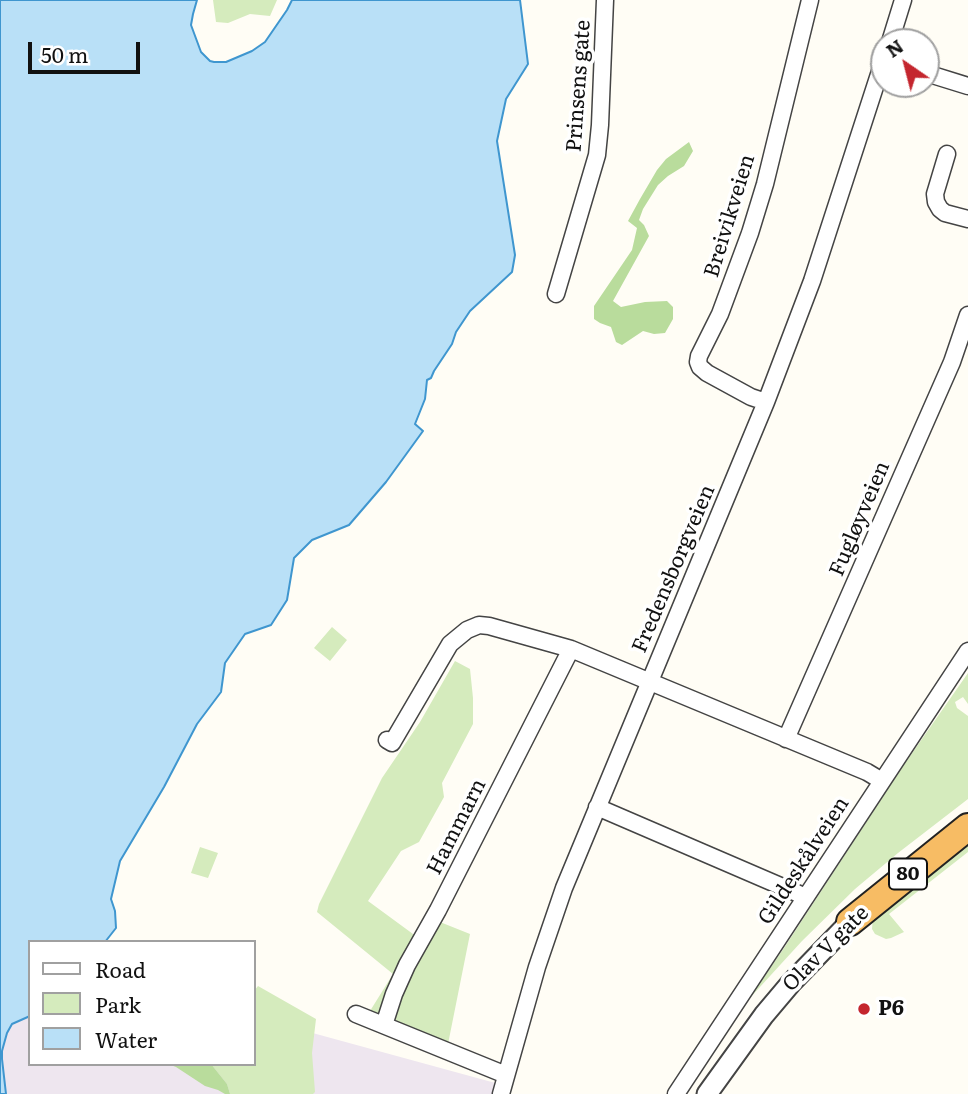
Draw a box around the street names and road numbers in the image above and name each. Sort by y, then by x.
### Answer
street label: Prinsens gate [562,19,596,153]
street label: Breivikveien [699,151,761,281]
street label: Fugløyveien [824,458,896,580]
street label: Fredensborgveien [627,481,721,657]
street label: Hammarn [422,775,492,879]
street label: Gildeskålveien [753,792,855,930]
road number: 80 [889,859,927,890]
street label: Olav V gate [778,901,874,997]

